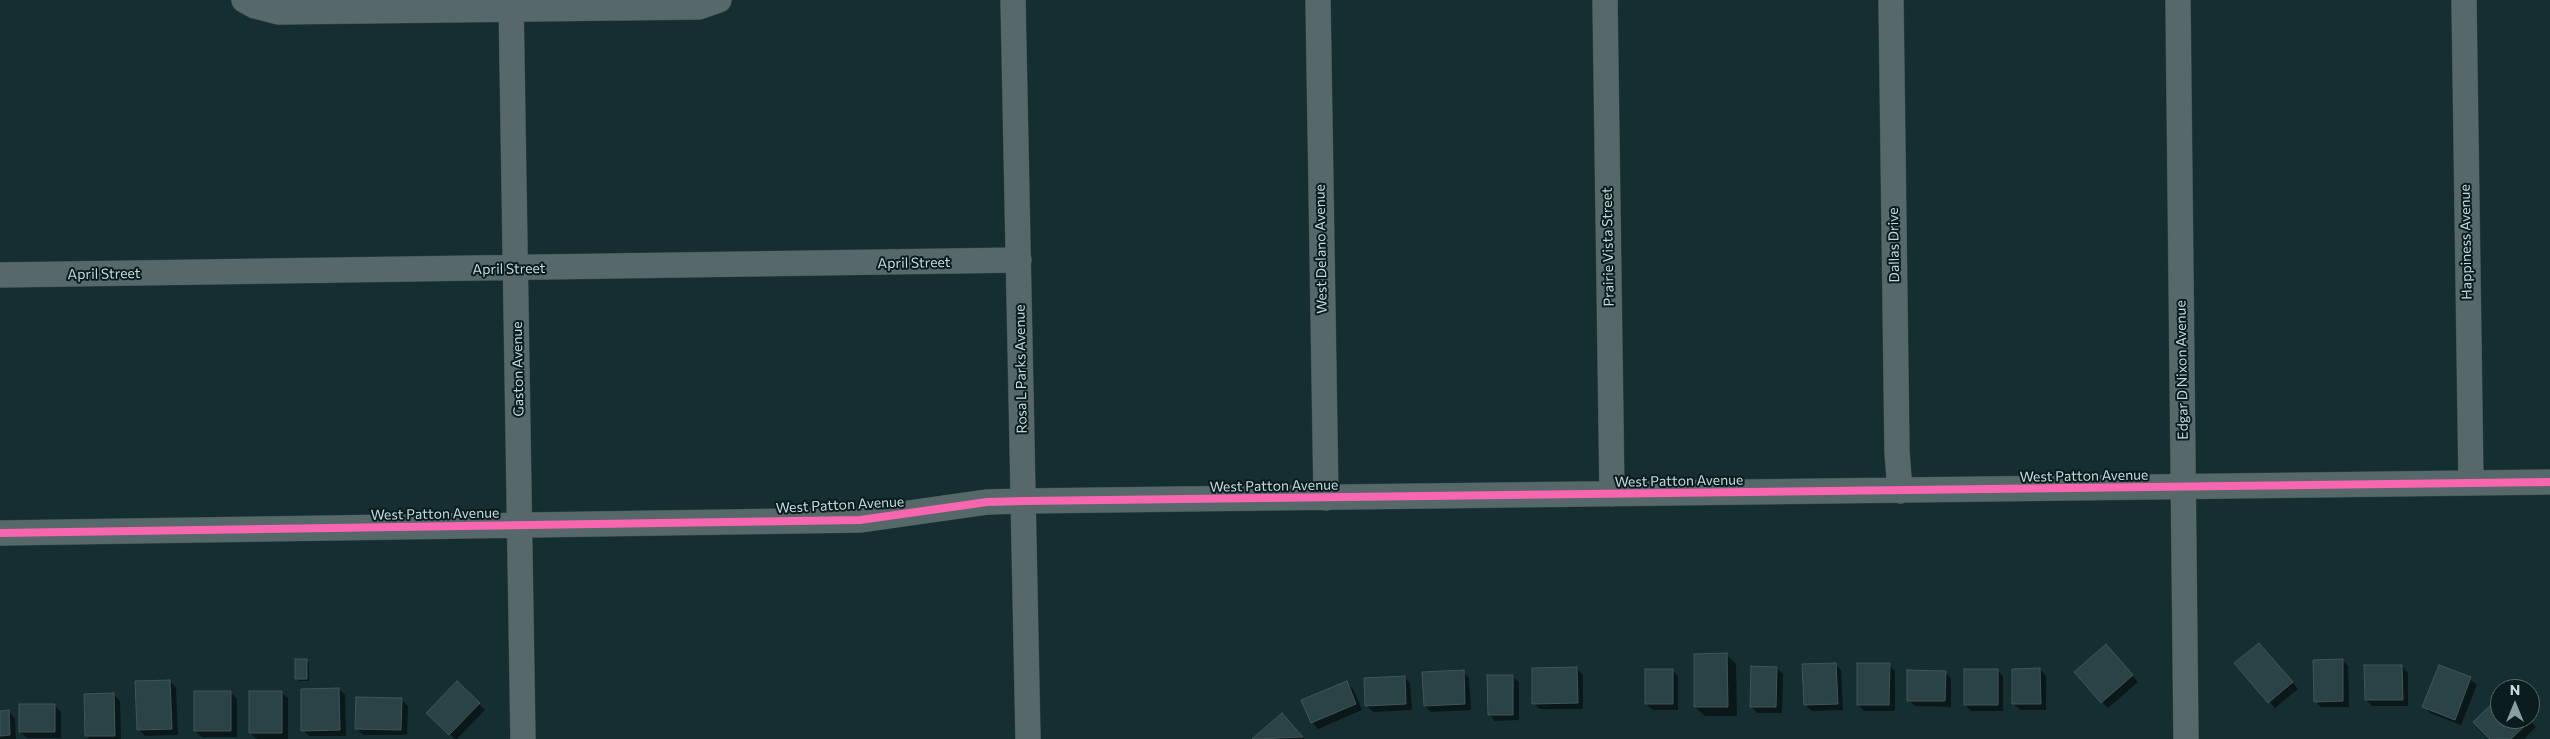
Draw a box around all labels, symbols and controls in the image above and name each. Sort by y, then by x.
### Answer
street label: West Delano Avenue [1311,184,1331,314]
street label: Happiness Avenue [2457,184,2475,300]
street label: Prairie Vista Street [1599,187,1617,307]
street label: Dallas Drive [1885,207,1903,283]
street label: April Street [877,254,951,272]
street label: April Street [472,260,546,278]
street label: April Street [67,265,141,283]
street label: Edgar D Nixon Avenue [2172,300,2192,440]
street label: Rosa L Parks Avenue [1011,304,1031,434]
street label: Gaston Avenue [509,321,527,417]
street label: West Patton Avenue [2020,466,2148,486]
street label: West Patton Avenue [1615,471,1743,491]
street label: West Patton Avenue [1210,476,1338,496]
street label: West Patton Avenue [775,493,905,517]
street label: West Patton Avenue [371,504,499,524]
north arrow [2490,679,2540,729]
text: N [2510,681,2520,698]

